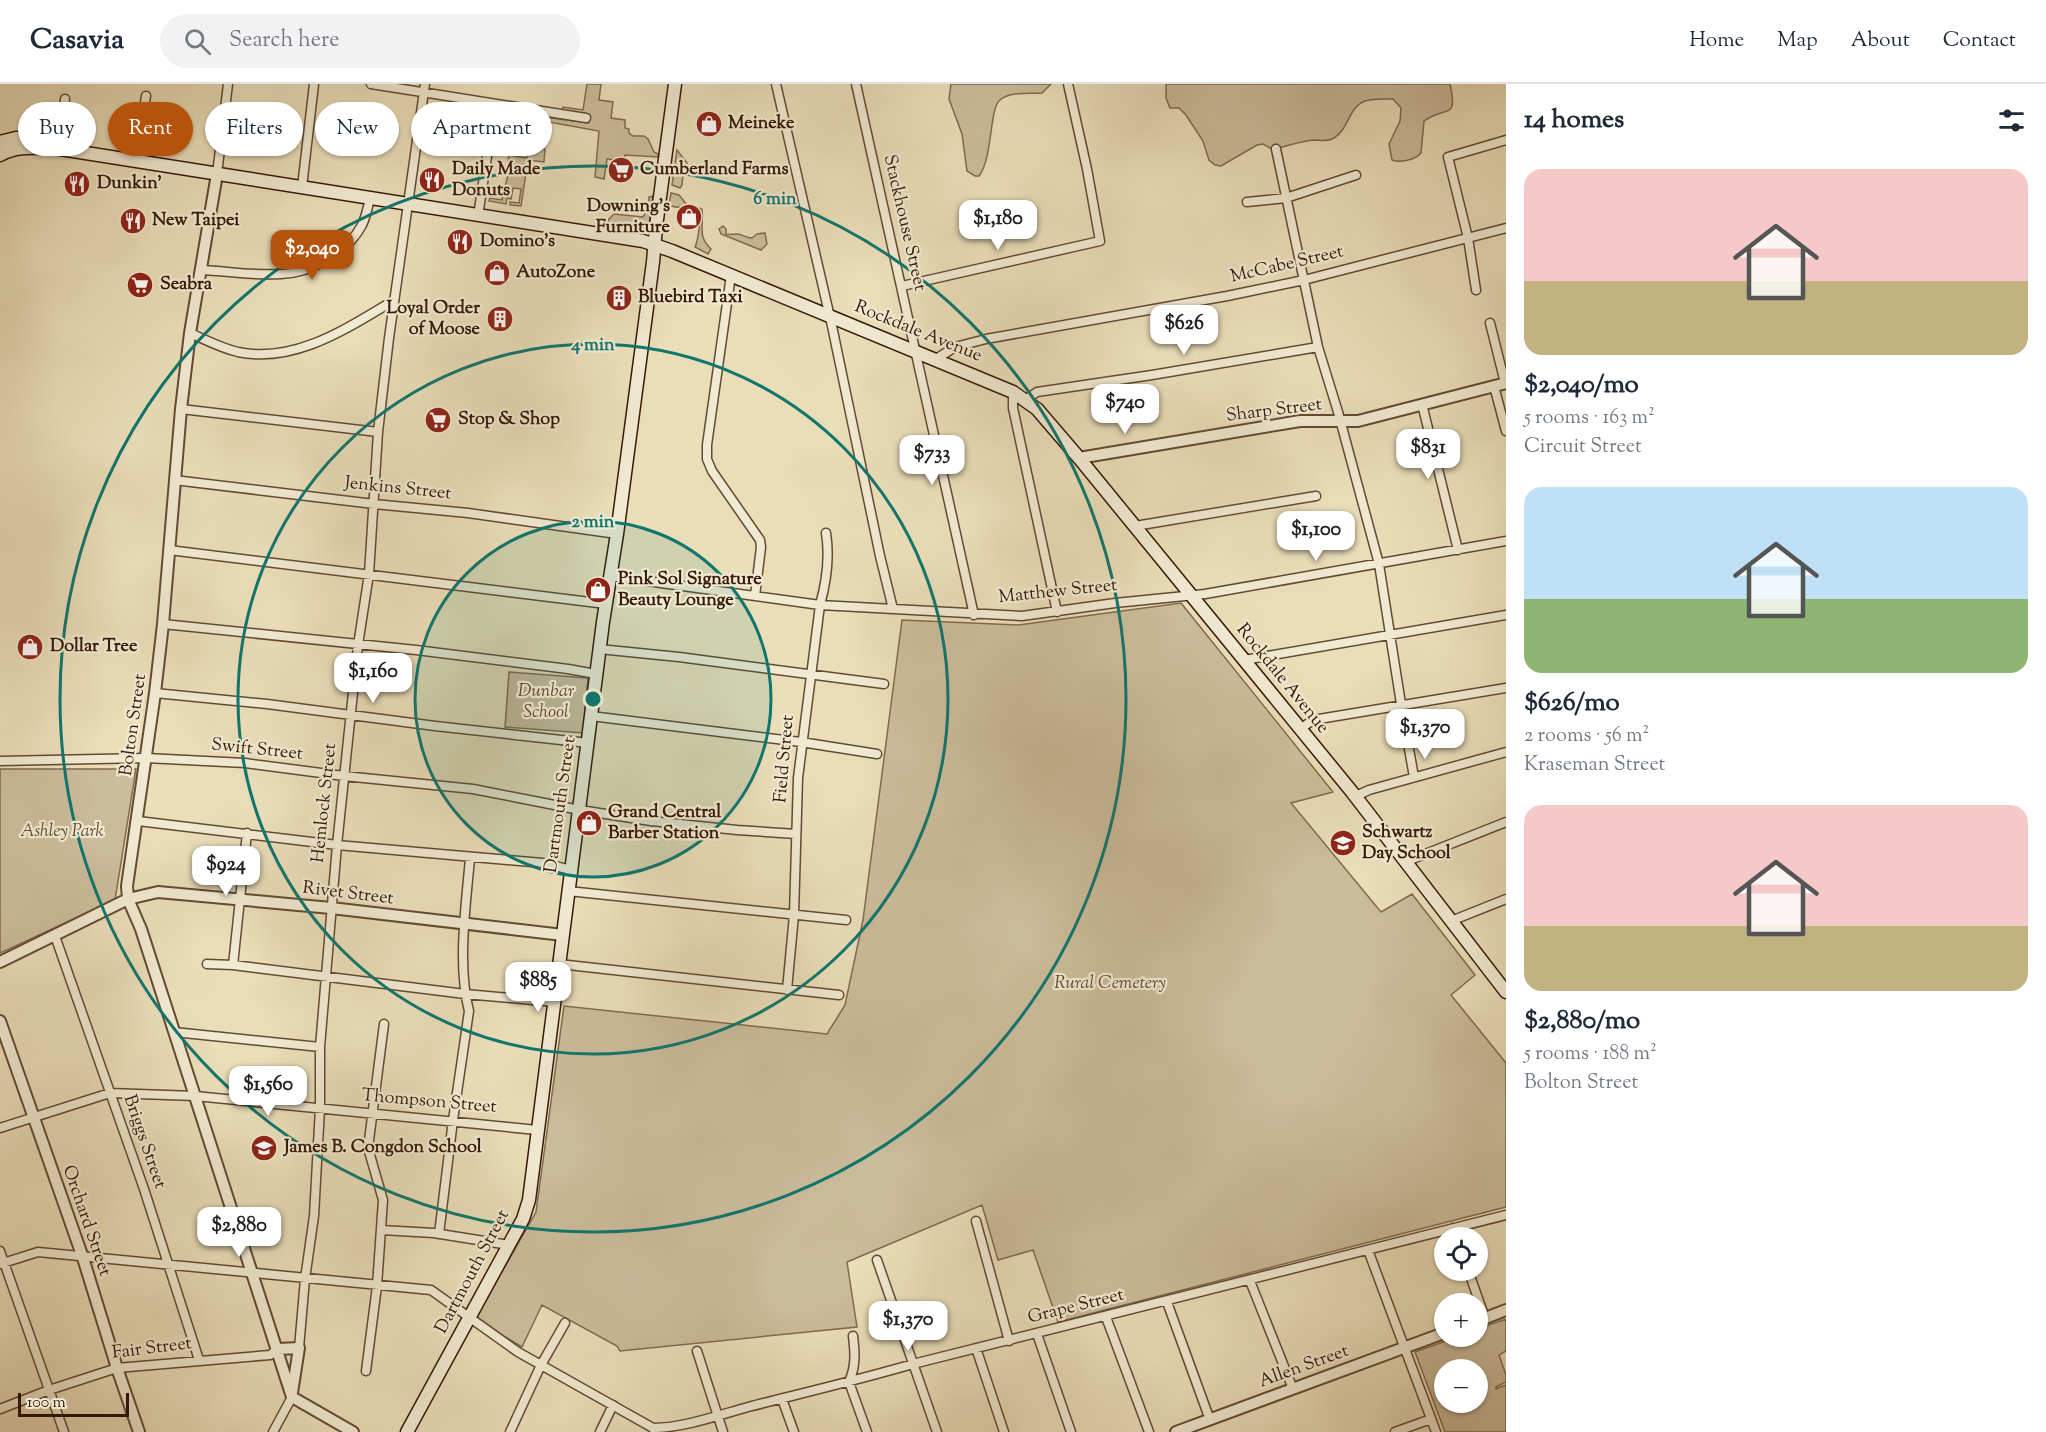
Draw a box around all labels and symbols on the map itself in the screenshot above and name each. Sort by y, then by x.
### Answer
shop icon: Meineke [694,109,724,139]
place label: Meineke [728,111,795,137]
street label: Stackhouse Street [876,152,932,294]
supermarket icon: Cumberland Farms [606,155,636,185]
place label: Daily Made Donuts [452,157,541,204]
place label: Cumberland Farms [640,157,788,183]
restaurant icon: Daily Made Donuts [417,165,447,195]
restaurant icon: Dunkin' [62,169,92,199]
place label: Dunkin' [97,171,162,197]
text: 6 min [753,187,797,213]
place label: Downing's Furniture [587,194,671,241]
pin: $1,180 [949,200,1047,251]
shop icon: Downing's Furniture [674,202,704,232]
restaurant icon: New Taipei [118,206,148,236]
place label: New Taipei [152,208,240,234]
restaurant icon: Domino's [445,227,475,257]
place label: Domino's [480,229,555,255]
pin: $2,040 [263,230,361,281]
street label: McCabe Street [1228,239,1346,291]
shop icon: AutoZone [482,258,512,288]
place label: AutoZone [516,260,596,286]
supermarket icon: Seabra [125,270,155,300]
place label: Seabra [160,272,213,298]
building icon: Bluebird Taxi [604,283,634,313]
place label: Bluebird Taxi [638,285,744,311]
street label: Rockdale Avenue [850,295,986,369]
place label: Loyal Order of Moose [386,296,481,343]
building icon: Loyal Order of Moose [485,304,515,334]
pin: $626 [1148,305,1220,356]
text: 4 min [570,333,615,359]
pin: $740 [1089,384,1161,435]
street label: Sharp Street [1225,392,1323,430]
supermarket icon: Stop & Shop [423,405,453,435]
place label: Stop & Shop [458,407,560,433]
pin: $831 [1392,429,1464,480]
pin: $733 [896,435,968,486]
street label: Jenkins Street [342,470,453,508]
text: 2 min [572,510,615,536]
pin: $1,100 [1267,511,1365,562]
place label: Pink Sol Signature Beauty Lounge [618,567,762,614]
street label: Matthew Street [997,573,1119,611]
shop icon: Pink Sol Signature Beauty Lounge [583,575,613,605]
street label: Rockdale Avenue [1229,618,1335,740]
shop icon: Dollar Tree [15,632,45,662]
place label: Dollar Tree [50,634,138,660]
pin: $1,160 [324,653,422,704]
street label: Bolton Street [114,672,154,778]
park label: Dunbar School [518,679,575,726]
centre of rings [583,689,603,709]
pin: $1,370 [1376,709,1474,760]
street label: Field Street [768,714,802,804]
street label: Swift Street [210,732,304,768]
street label: Dartmouth Street [539,735,583,875]
street label: Hemlock Street [306,742,344,864]
place label: Grand Central Barber Station [608,800,722,847]
shop icon: Grand Central Barber Station [574,808,604,838]
park label: Ashley Park [20,819,104,845]
place label: Schwartz Day School [1362,820,1452,867]
school or university icon: Schwartz Day School [1328,828,1358,858]
pin: $924 [190,846,262,897]
street label: Rivet Street [301,876,395,912]
pin: $885 [502,962,574,1013]
park label: Rural Cemetery [1054,971,1166,997]
pin: $1,560 [219,1066,317,1117]
street label: Thompson Street [360,1083,498,1121]
street label: Briggs Street [116,1091,172,1193]
school or university icon: James B. Congdon School [249,1133,279,1163]
place label: James B. Congdon School [282,1135,483,1161]
street label: Orchard Street [55,1162,117,1280]
street label: Dartmouth Street [429,1205,517,1339]
pin: $2,880 [190,1207,288,1258]
street label: Grape Street [1025,1282,1127,1332]
pin: $1,370 [859,1301,957,1352]
street label: Fair Street [111,1331,193,1367]
street label: Allen Street [1255,1339,1353,1395]
scale bar [18,1390,129,1418]

